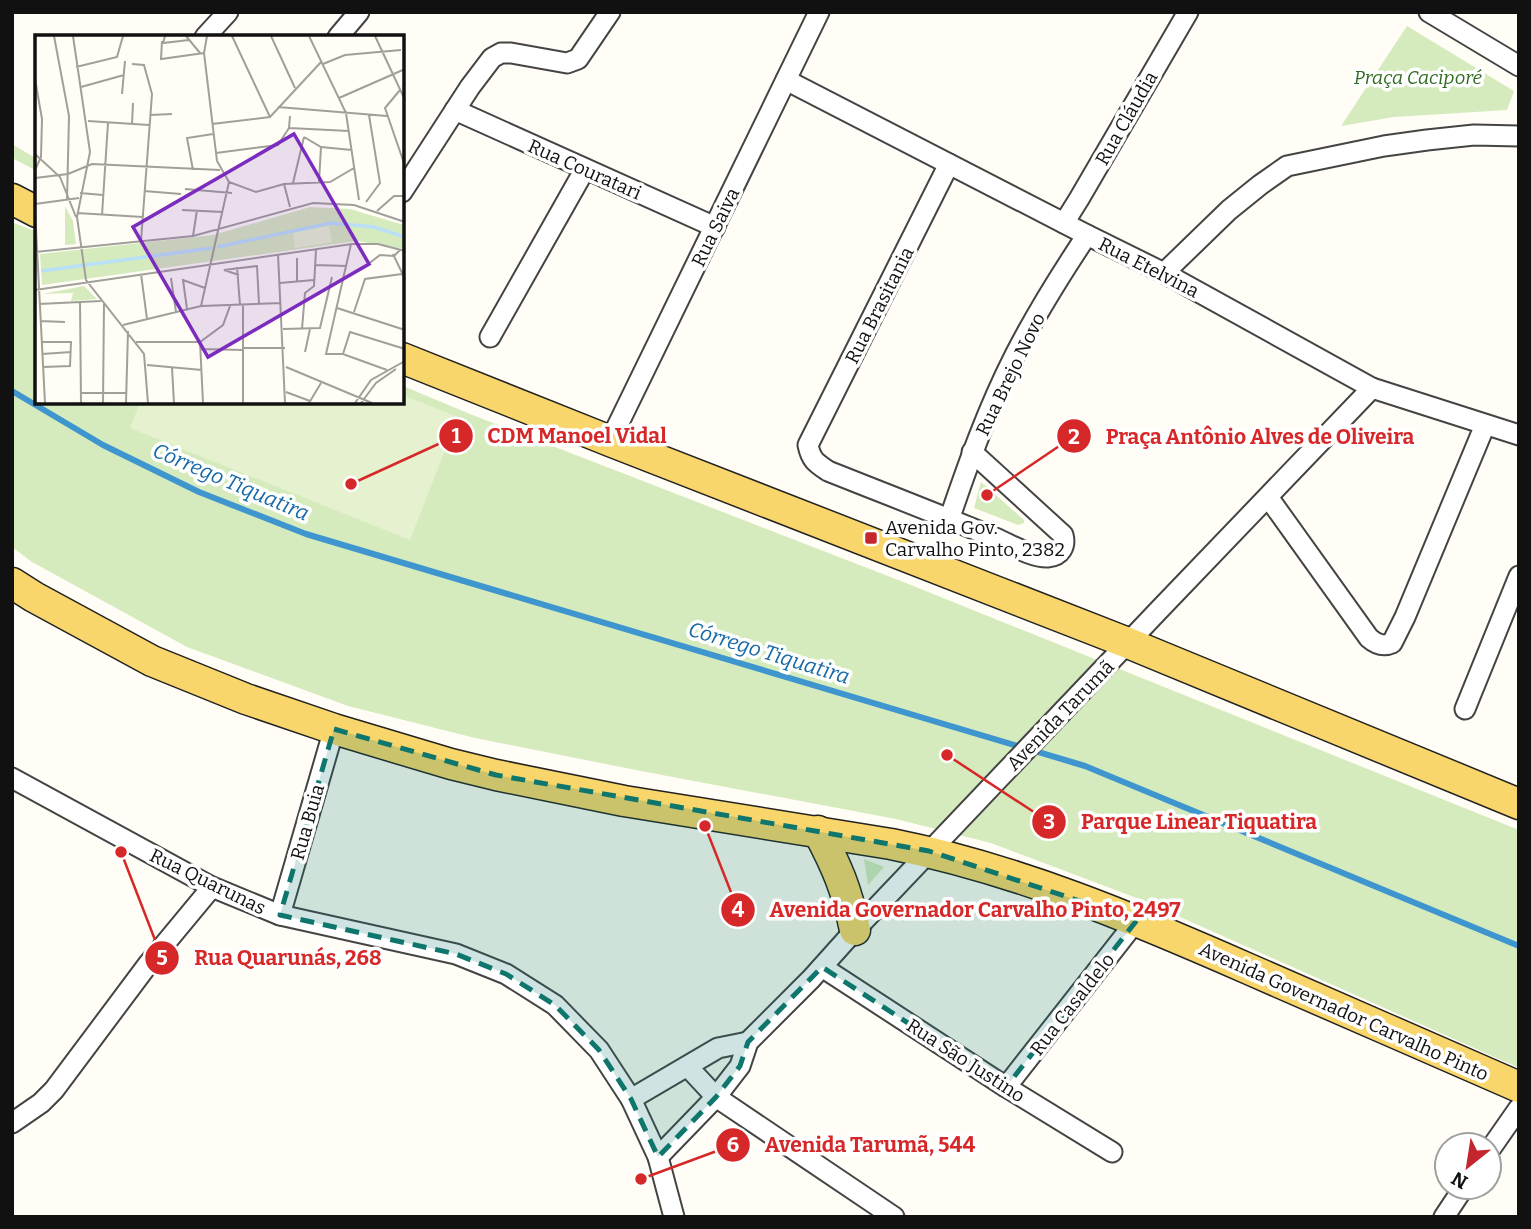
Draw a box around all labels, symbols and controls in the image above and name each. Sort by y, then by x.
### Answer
inset map [35,35,404,404]
park label: Praça Caciporé [1354,66,1483,89]
street label: Rua Cláudia [1090,67,1163,169]
street label: Rua Couratari [525,134,645,205]
street label: Rua Saiva [687,184,745,270]
street label: Rua Etelvina [1095,232,1203,303]
street label: Rua Brasitania [840,243,919,367]
street label: Rua Brejo Novo [971,309,1050,439]
callout: CDM Manoel Vidal [439,415,681,457]
callout: Praça Antônio Alves de Oliveira [1057,415,1429,457]
text: 1 [451,423,461,449]
text: CDM Manoel Vidal [487,423,667,449]
text: 2 [1068,424,1080,450]
text: Praça Antônio Alves de Oliveira [1106,424,1415,450]
water label: Córrego Tiquatira [149,437,313,527]
place label: Avenida Gov. Carvalho Pinto, 2382 [885,516,1065,561]
marker: Avenida Gov. Carvalho Pinto, 2382 [863,530,879,546]
water label: Córrego Tiquatira [685,616,853,690]
street label: Avenida Tarumã [1002,655,1119,775]
street label: Rua Buia [286,781,329,863]
callout: Parque Linear Tiquatira [1032,801,1331,843]
text: 3 [1043,809,1055,835]
text: Parque Linear Tiquatira [1081,809,1317,835]
street label: Rua Quarunas [146,843,269,919]
callout: Avenida Governador Carvalho Pinto, 2497 [720,889,1194,931]
text: 4 [732,897,745,923]
text: Avenida Governador Carvalho Pinto, 2497 [769,897,1181,923]
callout: Rua Quarunás, 268 [145,937,395,979]
street label: Avenida Governador Carvalho Pinto [1196,937,1492,1086]
text: 5 [156,945,168,971]
text: Rua Quarunás, 268 [194,945,382,971]
street label: Rua Casaldelo [1025,949,1119,1060]
street label: Rua São Justino [902,1014,1029,1107]
callout: Avenida Tarumã, 544 [716,1124,989,1166]
north arrow [1433,1131,1503,1201]
text: 6 [727,1132,739,1158]
text: Avenida Tarumã, 544 [765,1132,975,1158]
text: N [1447,1166,1472,1194]

